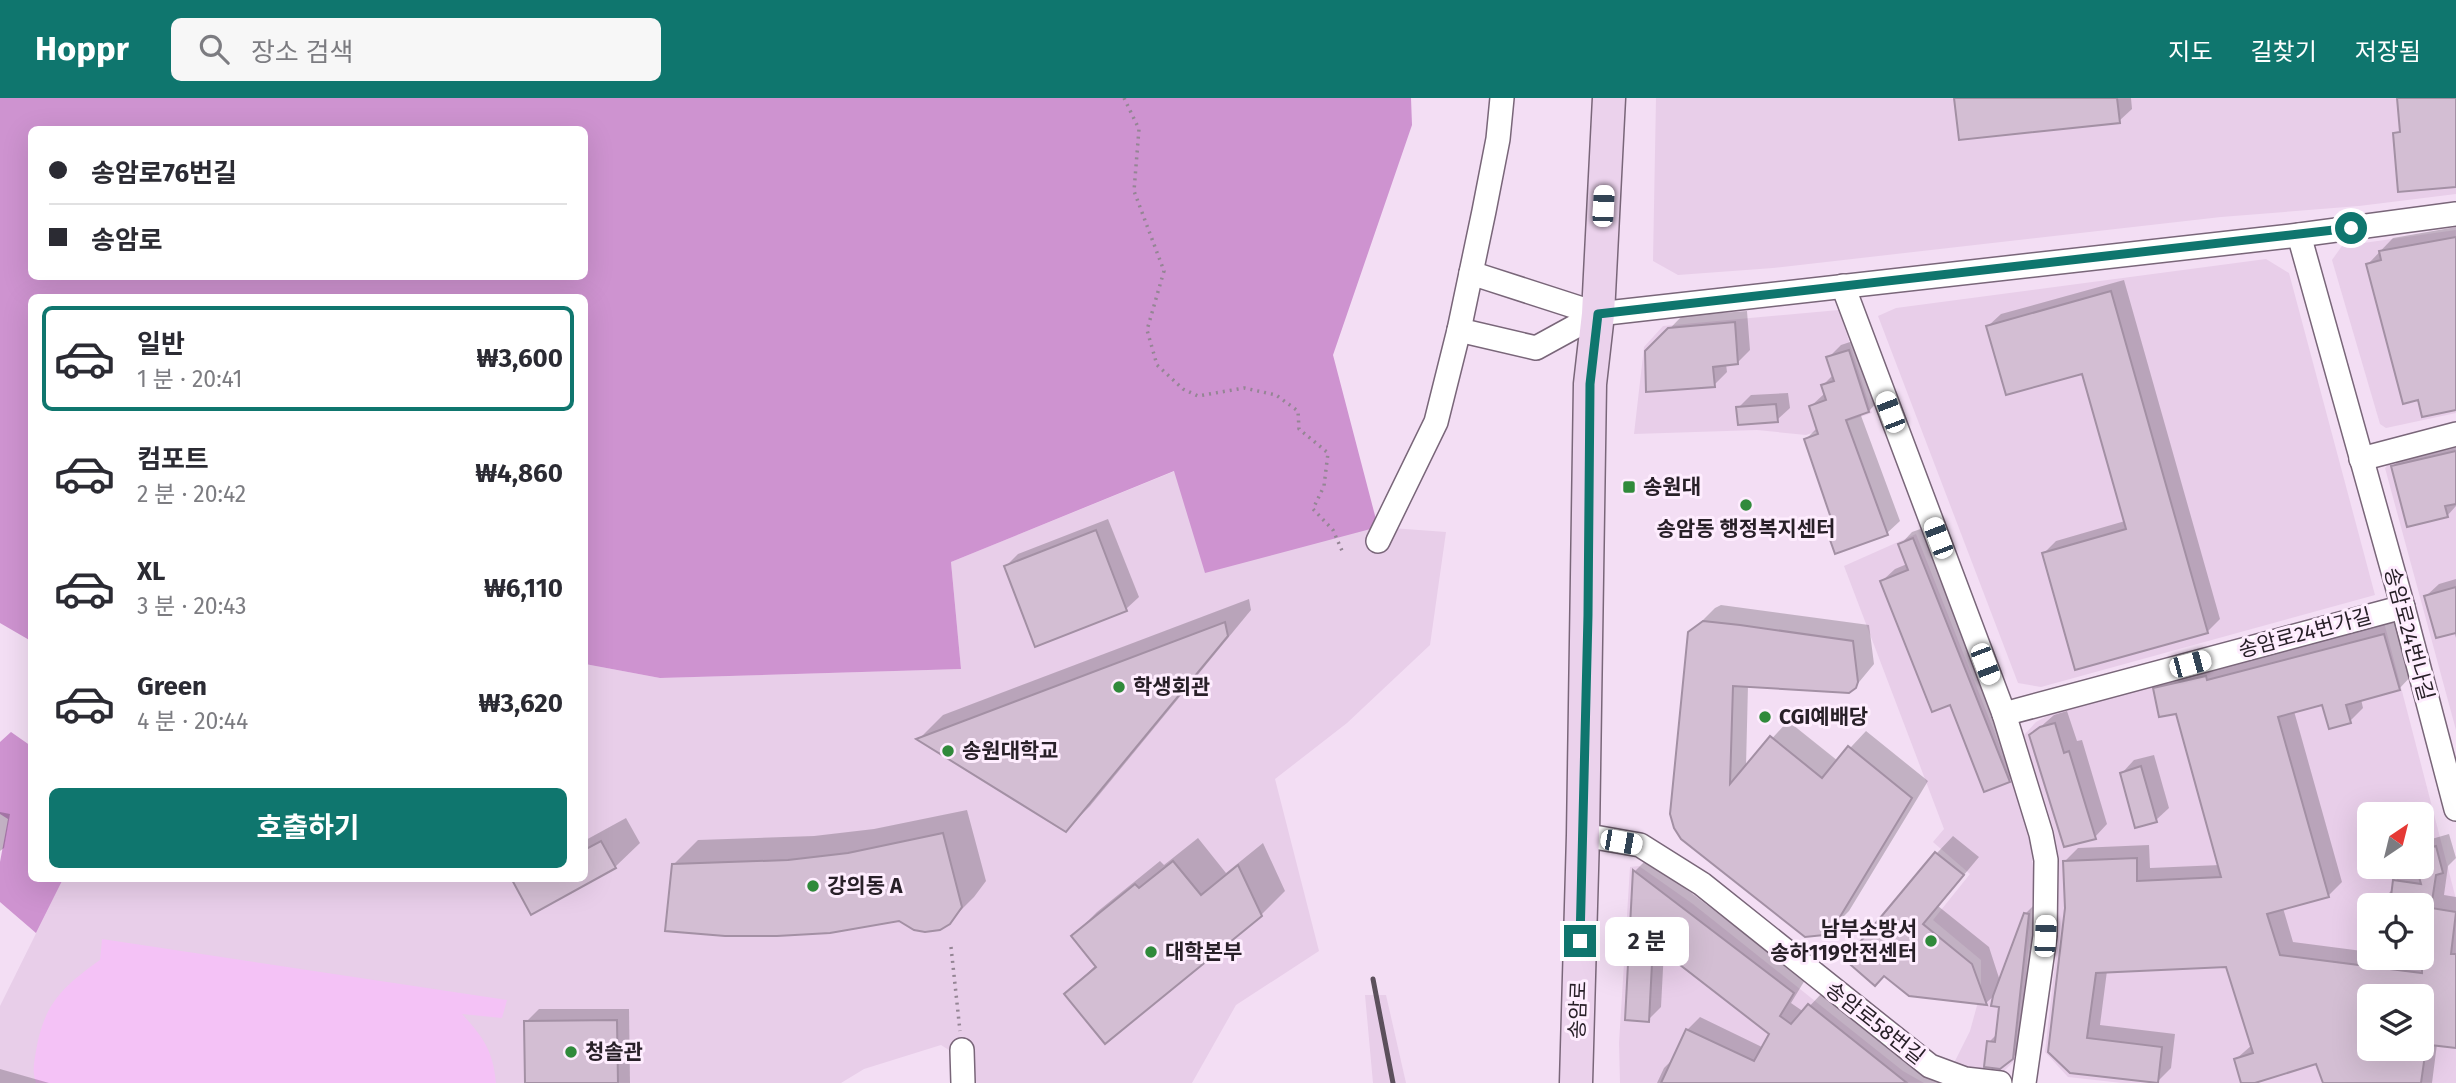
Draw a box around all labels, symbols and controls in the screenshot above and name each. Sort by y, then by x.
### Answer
search box [171,18,661,81]
text: Hoppr [35,29,129,69]
icon: search [195,30,233,68]
text: 장소 검색 [251,37,353,68]
text: 지도 [2168,38,2213,66]
text: 길찾기 [2251,38,2317,66]
text: 저장됨 [2355,38,2421,66]
text: 송암로76번길 [91,158,237,189]
car [1592,184,1615,228]
route start [2335,212,2367,244]
text: 송암로 [91,225,163,256]
icon: car [53,327,116,390]
text: 일반 [137,329,185,360]
text: ₩3,600 [476,343,563,374]
text: 1 분 · 20:41 [137,365,242,393]
car [1873,389,1908,435]
icon: car [53,442,116,505]
text: 컴포트 [137,444,209,475]
text: ₩4,860 [475,458,563,489]
place label: 송원대 [1643,474,1701,500]
marker: 송원대 [1621,479,1637,495]
text: 2 분 · 20:42 [137,480,246,508]
marker: 송암동 행정복지센터 [1738,497,1754,513]
car [1921,515,1956,561]
place label: 송암동 행정복지센터 [1657,516,1835,542]
text: XL [137,556,165,587]
icon: car [53,557,116,620]
street label: 송암로24번나길 [2379,565,2439,703]
text: ₩6,110 [484,573,563,604]
text: 3 분 · 20:43 [137,592,246,620]
street label: 송암로24번가길 [2236,603,2374,663]
car [1968,641,2003,687]
car [2167,648,2214,680]
text: Green [137,671,207,702]
icon: car [53,672,116,735]
place label: 학생회관 [1133,674,1210,700]
marker: 학생회관 [1111,679,1127,695]
text: ₩3,620 [479,688,563,719]
place label: CGI예배당 [1779,704,1868,730]
text: 4 분 · 20:44 [137,707,248,735]
marker: CGI예배당 [1757,709,1773,725]
place label: 송원대학교 [962,738,1059,764]
marker: 송원대학교 [940,743,956,759]
button: 호출하기 [49,788,567,868]
north arrow [2357,802,2434,878]
map controls [2357,802,2434,1061]
car [1599,828,1644,856]
place label: 강의동 A [827,873,903,899]
marker: 강의동 A [805,878,821,894]
button: locate [2357,893,2434,970]
car [2034,914,2057,958]
callout: 2 분 [1604,916,1688,966]
place label: 남부소방서 송하119안전센터 [1770,916,1917,966]
route end [1564,925,1596,957]
text: 2 분 [1628,927,1666,955]
marker: 남부소방서 송하119안전센터 [1923,933,1939,949]
place label: 대학본부 [1165,939,1242,965]
marker: 대학본부 [1143,944,1159,960]
street label: 송암로58번길 [1820,976,1930,1070]
street label: 송암로 [1564,981,1592,1039]
button: layers [2357,984,2434,1061]
place label: 청솔관 [585,1039,643,1065]
marker: 청솔관 [563,1044,579,1060]

